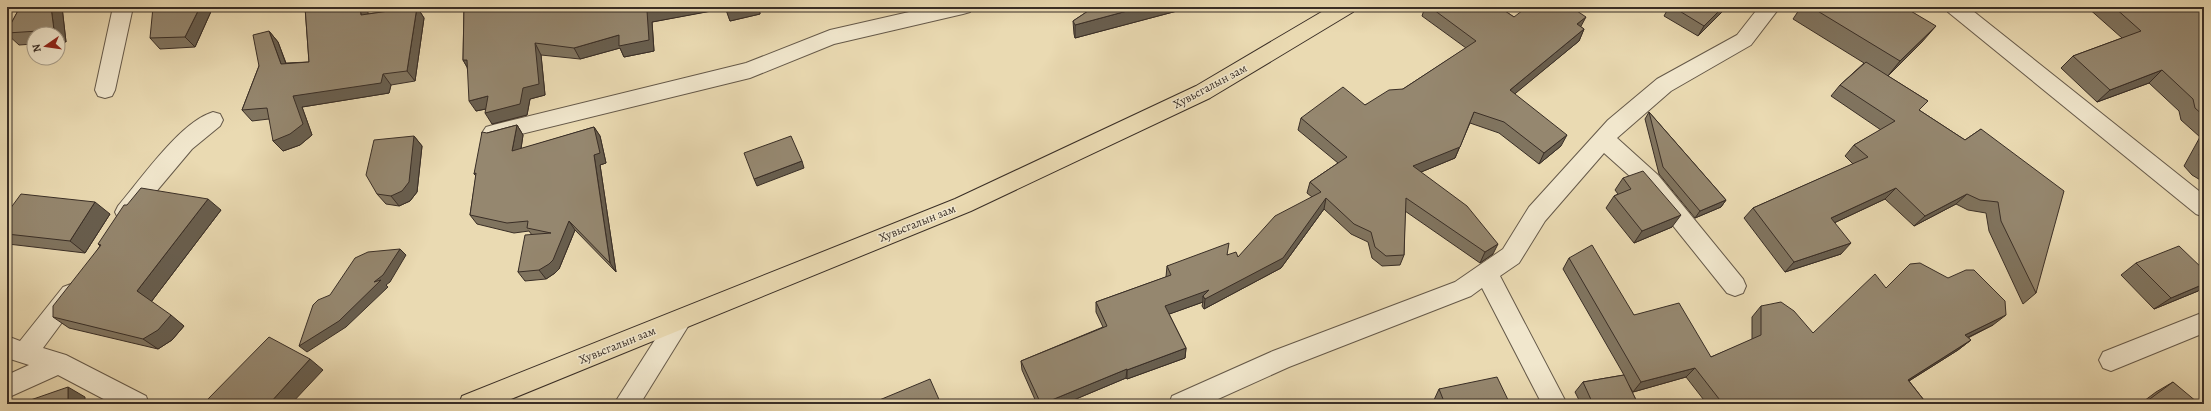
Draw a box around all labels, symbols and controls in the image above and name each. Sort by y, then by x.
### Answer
north arrow [26,26,66,66]
text: N [29,43,45,54]
street label: Хувьсгалын зам [1170,60,1250,112]
street label: Хувьсгалын зам [876,200,958,246]
street label: Хувьсгалын зам [576,322,658,368]

